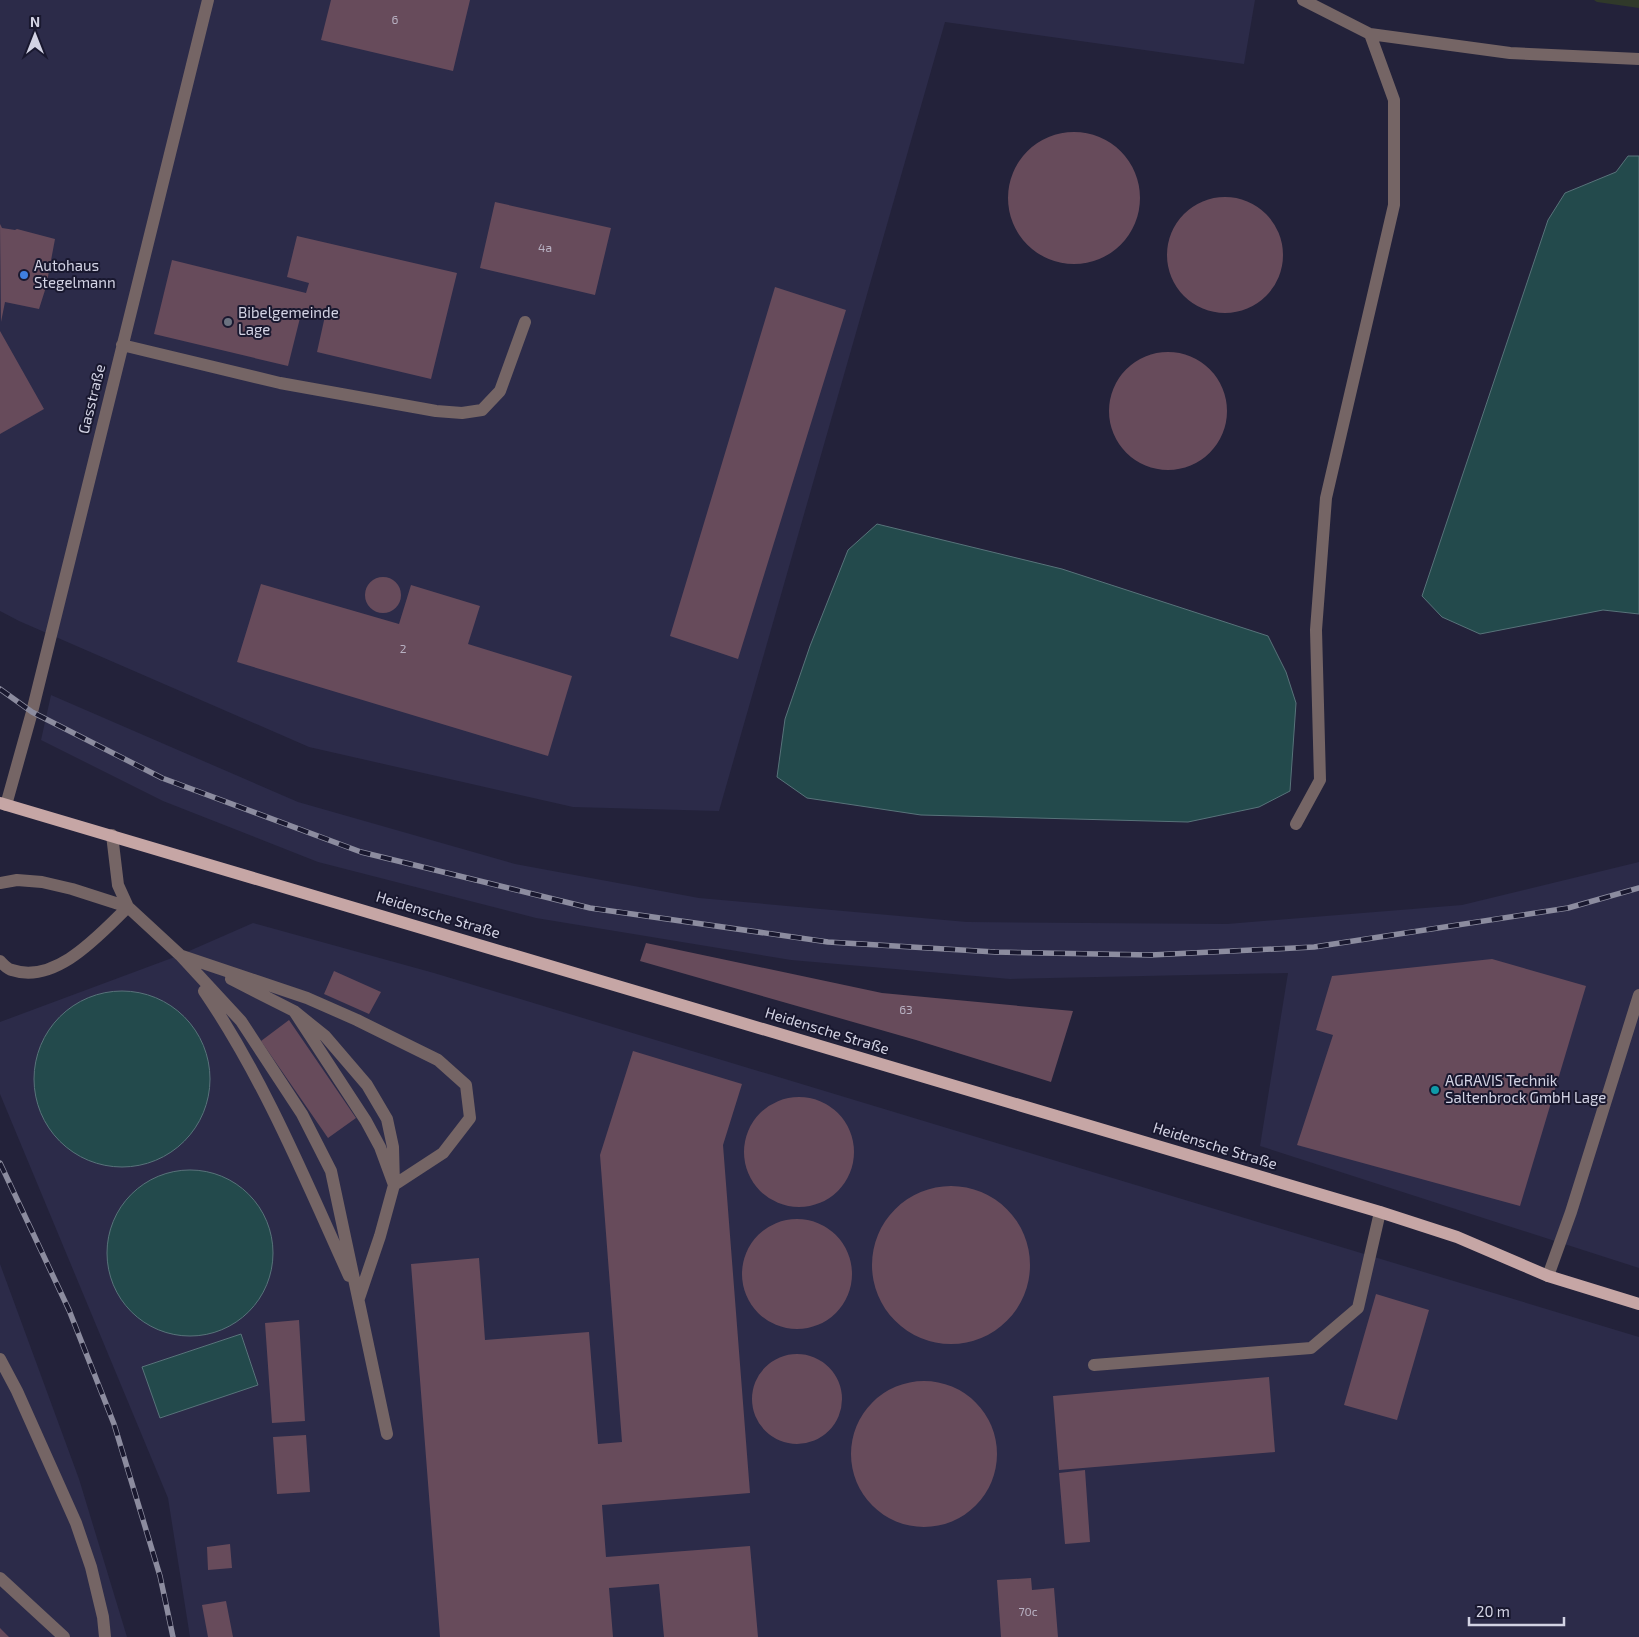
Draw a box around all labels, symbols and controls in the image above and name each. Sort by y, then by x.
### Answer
north arrow [10,10,60,60]
house number: 6 [392,12,399,26]
text: N [30,13,40,30]
house number: 4a [538,240,552,254]
place label: Autohaus Stegelmann [34,256,116,291]
marker: Autohaus Stegelmann [18,269,30,281]
place label: Bibelgemeinde Lage [238,303,339,338]
marker: Bibelgemeinde Lage [222,316,234,328]
street label: Gasstraße [74,362,108,435]
house number: 2 [400,641,407,655]
street label: Heidensche Straße [374,887,502,941]
house number: 63 [899,1002,913,1016]
street label: Heidensche Straße [763,1003,891,1057]
place label: AGRAVIS Technik Saltenbrock GmbH Lage [1445,1071,1606,1106]
marker: AGRAVIS Technik Saltenbrock GmbH Lage [1429,1084,1441,1096]
street label: Heidensche Straße [1151,1118,1279,1172]
scale bar [1469,1594,1564,1626]
text: 20 m [1476,1602,1510,1620]
house number: 70c [1018,1604,1038,1618]

